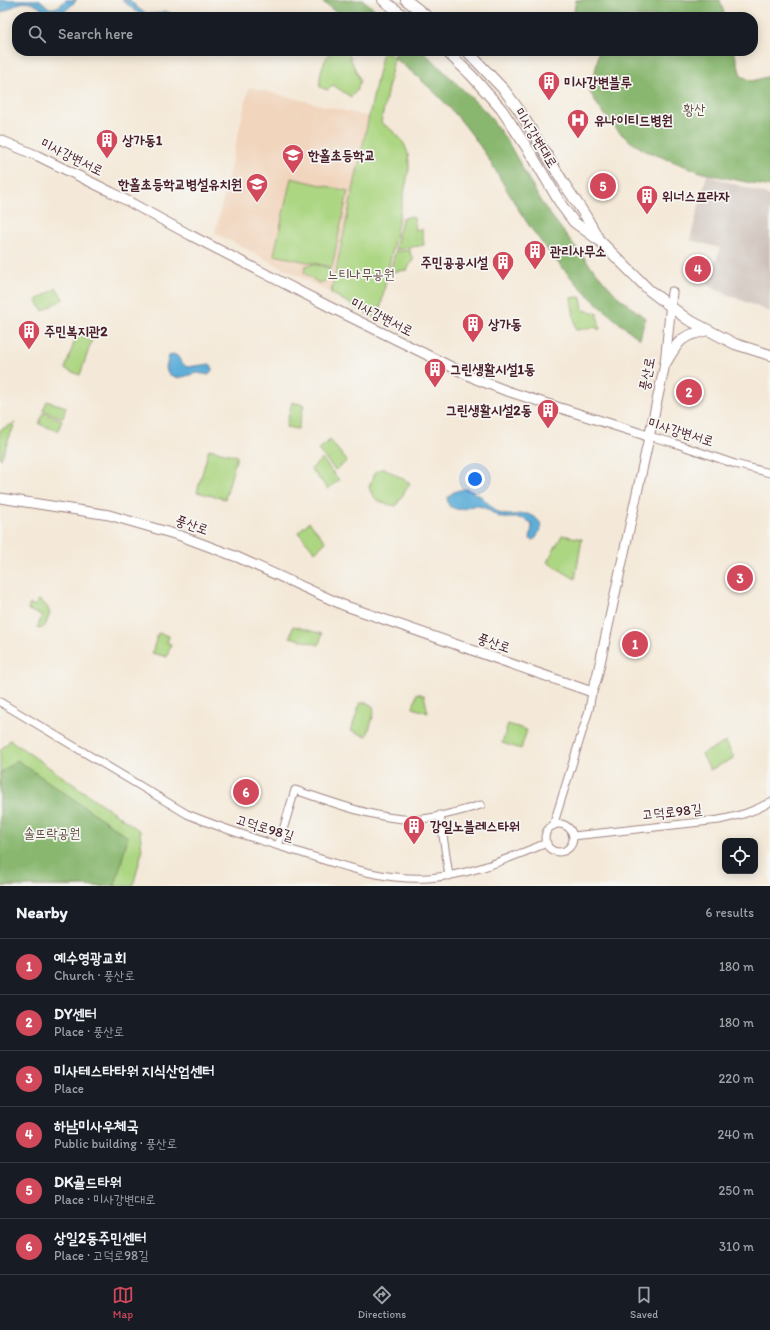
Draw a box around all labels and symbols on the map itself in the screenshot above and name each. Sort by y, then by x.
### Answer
building icon: 미사강변블루 [536,69,562,102]
place label: 미사강변블루 [564,74,632,91]
park label: 황산 [683,101,706,118]
street label: 미사강변대로 [511,105,561,171]
hospital icon: 유나이티드병원 [565,107,591,140]
place label: 유나이티드병원 [594,112,673,129]
building icon: 상가동1 [94,127,120,160]
place label: 상가동1 [122,132,163,149]
street label: 미사강변서로 [38,135,106,179]
school or university icon: 한홀초등학교 [280,142,306,175]
place label: 한홀초등학교 [307,147,376,164]
school or university icon: 한홀초등학교병설유치원 [244,171,270,204]
pin: 5 [590,171,616,201]
place label: 한홀초등학교병설유치원 [117,176,242,193]
building icon: 위너스프라자 [634,183,660,216]
place label: 위너스프라자 [662,188,730,205]
building icon: 관리사무소 [522,238,548,271]
place label: 관리사무소 [550,243,606,260]
building icon: 주민공공시설 [490,249,516,282]
place label: 주민공공시설 [420,254,489,271]
pin: 4 [685,254,711,284]
park label: 느티나무공원 [327,266,395,283]
street label: 미사강변서로 [348,294,416,340]
building icon: 상가동 [460,311,486,344]
place label: 상가동 [488,316,522,333]
building icon: 주민복지관2 [16,318,42,351]
place label: 주민복지관2 [44,323,108,340]
building icon: 그린생활시설1동 [422,356,448,389]
street label: 풍산로 [635,356,659,392]
place label: 그린생활시설1동 [450,361,535,378]
pin: 2 [676,377,702,407]
building icon: 그린생활시설2동 [535,397,561,430]
place label: 그린생활시설2동 [446,402,532,419]
street label: 미사강변서로 [646,414,716,450]
your location [465,469,485,489]
street label: 풍산로 [173,511,211,539]
pin: 3 [727,563,753,593]
street label: 풍산로 [475,629,513,657]
pin: 1 [622,629,648,659]
pin: 6 [233,777,259,807]
street label: 고덕로98길 [641,800,703,824]
street label: 고덕로98길 [234,811,297,845]
building icon: 강일노블레스타워 [401,813,427,846]
place label: 강일노블레스타워 [430,818,520,835]
park label: 솔뜨락공원 [24,825,80,842]

